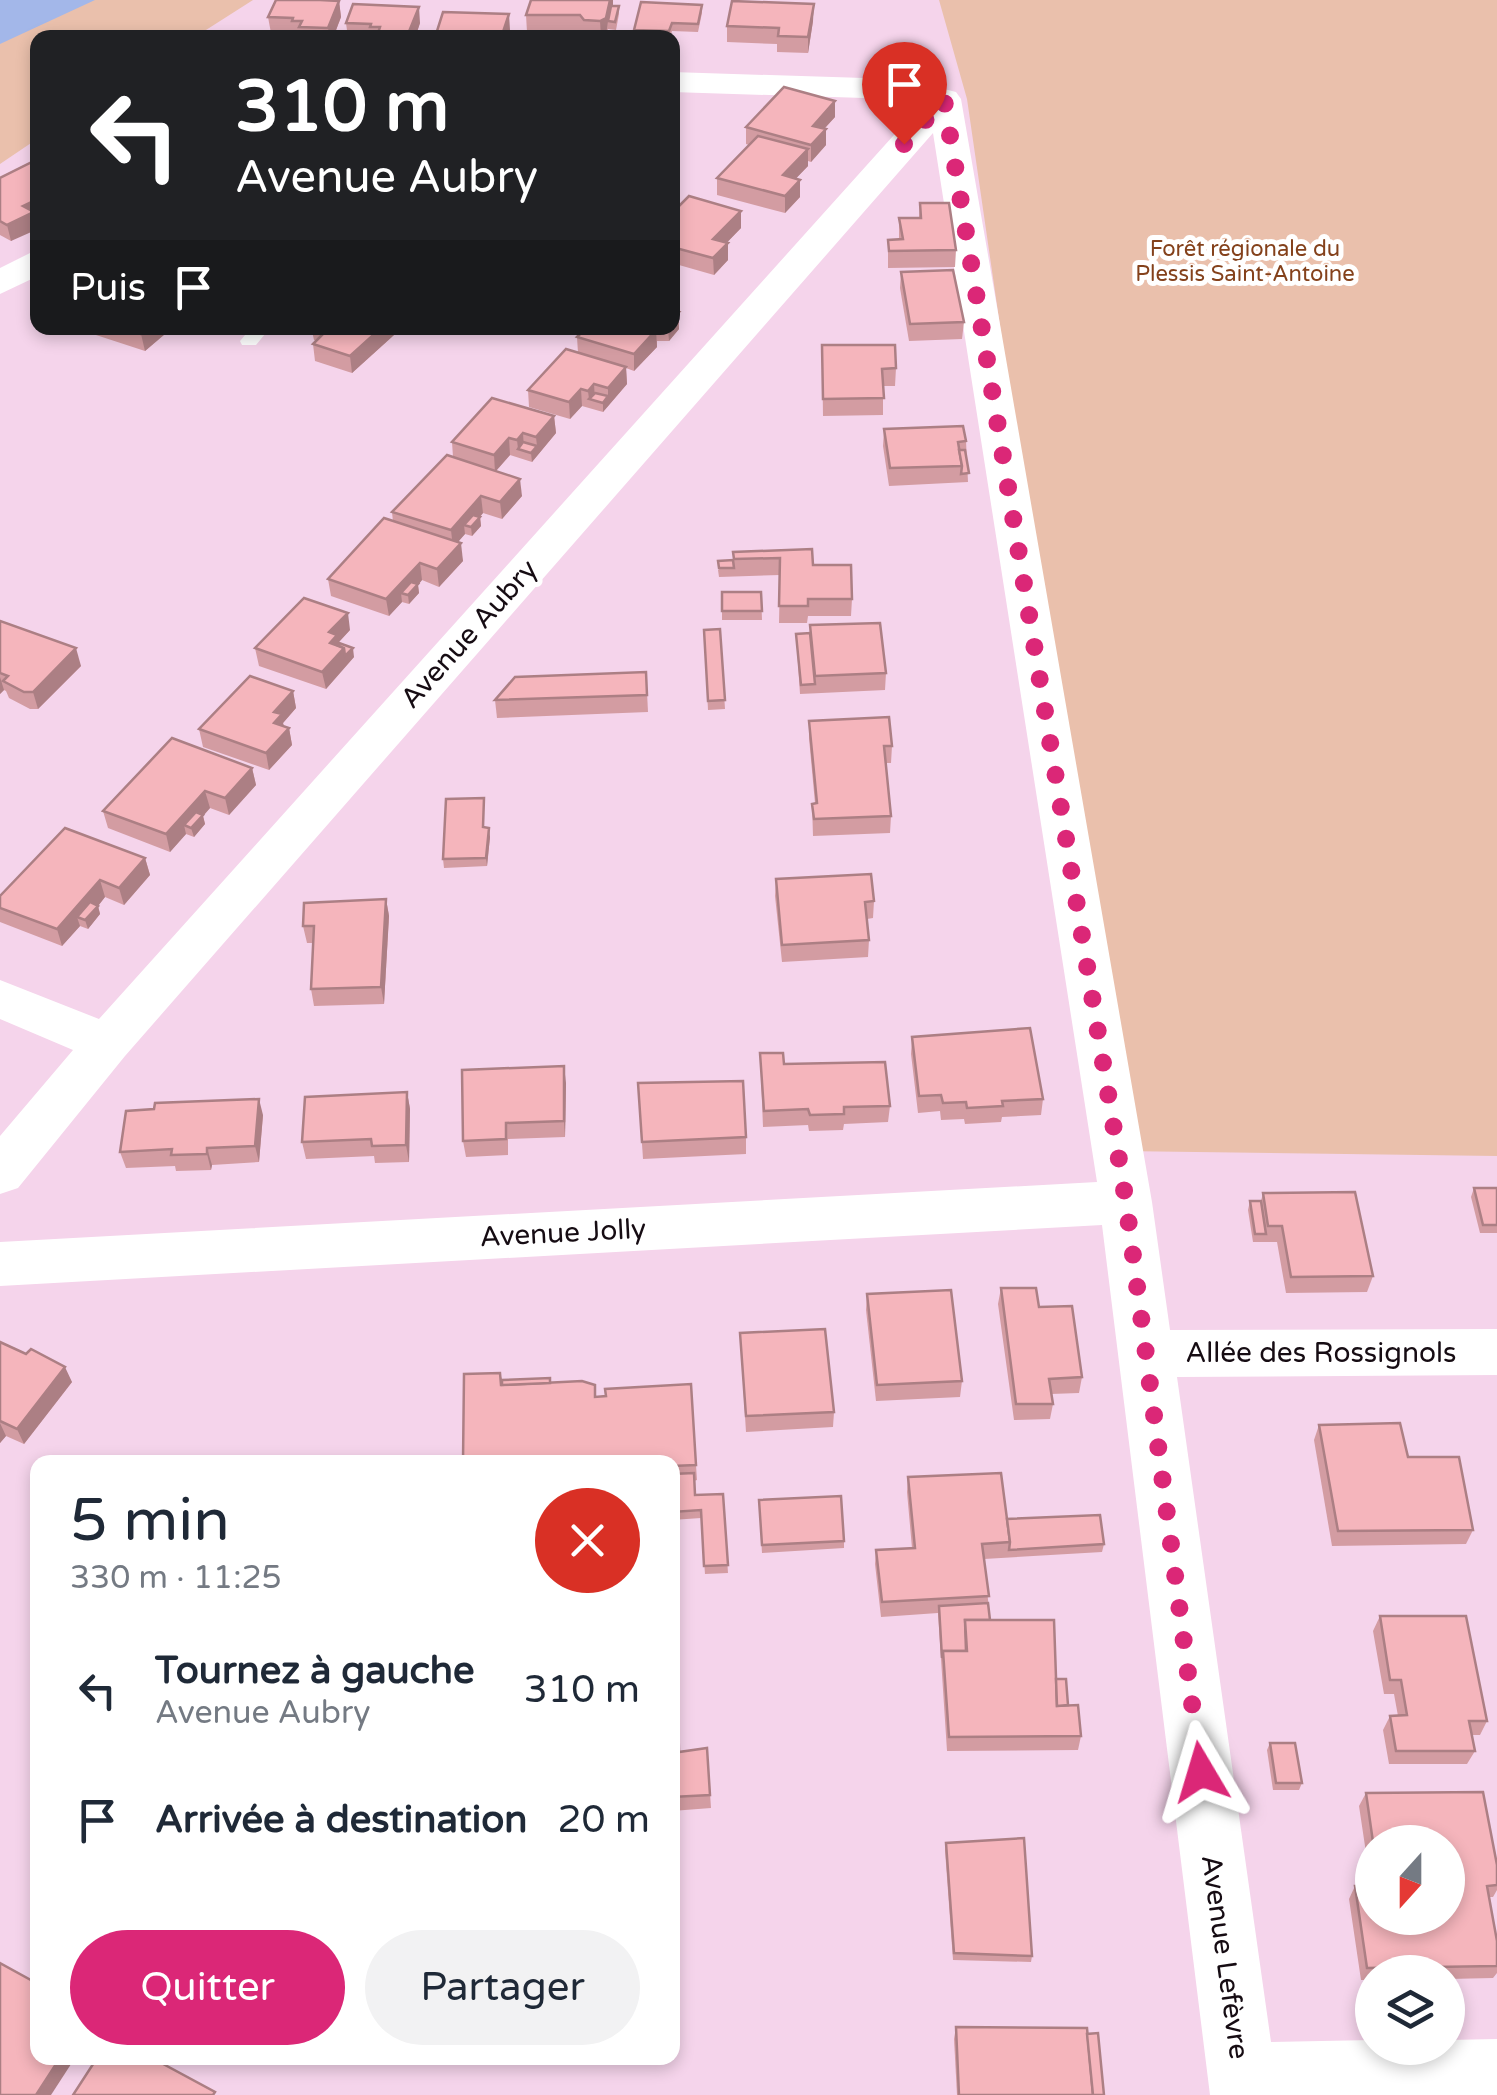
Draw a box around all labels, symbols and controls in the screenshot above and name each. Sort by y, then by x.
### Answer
pin [862,42,947,145]
icon: arrive [877,57,932,112]
text: 310 m [235,66,449,150]
icon: left [70,70,200,200]
text: Avenue Aubry [235,151,538,205]
park label: Forêt régionale du Plessis Saint-Antoine [1135,236,1355,287]
icon: arrive [166,260,221,315]
text: Puis [70,265,146,311]
street label: Avenue Aubry [393,553,545,715]
street label: Avenue Jolly [479,1212,647,1254]
street label: Allée des Rossignols [1186,1336,1456,1370]
text: 5 min [70,1485,230,1557]
button: close [535,1488,640,1593]
text: 330 m · 11:25 [70,1559,282,1597]
text: Tournez à gauche [155,1648,474,1694]
icon: left [70,1663,125,1718]
text: 310 m [524,1667,640,1713]
text: Avenue Aubry [155,1694,370,1732]
position arrow [1149,1720,1253,1824]
icon: arrive [70,1793,125,1848]
text: Arrivée à destination [155,1797,528,1843]
text: 20 m [558,1797,650,1843]
north arrow [1355,1825,1465,1935]
map controls [1355,1825,1465,2065]
street label: Avenue Lefèvre [1194,1853,1256,2061]
button: Quitter [70,1930,345,2045]
button: Partager [365,1930,640,2045]
button: layers [1355,1955,1465,2065]

